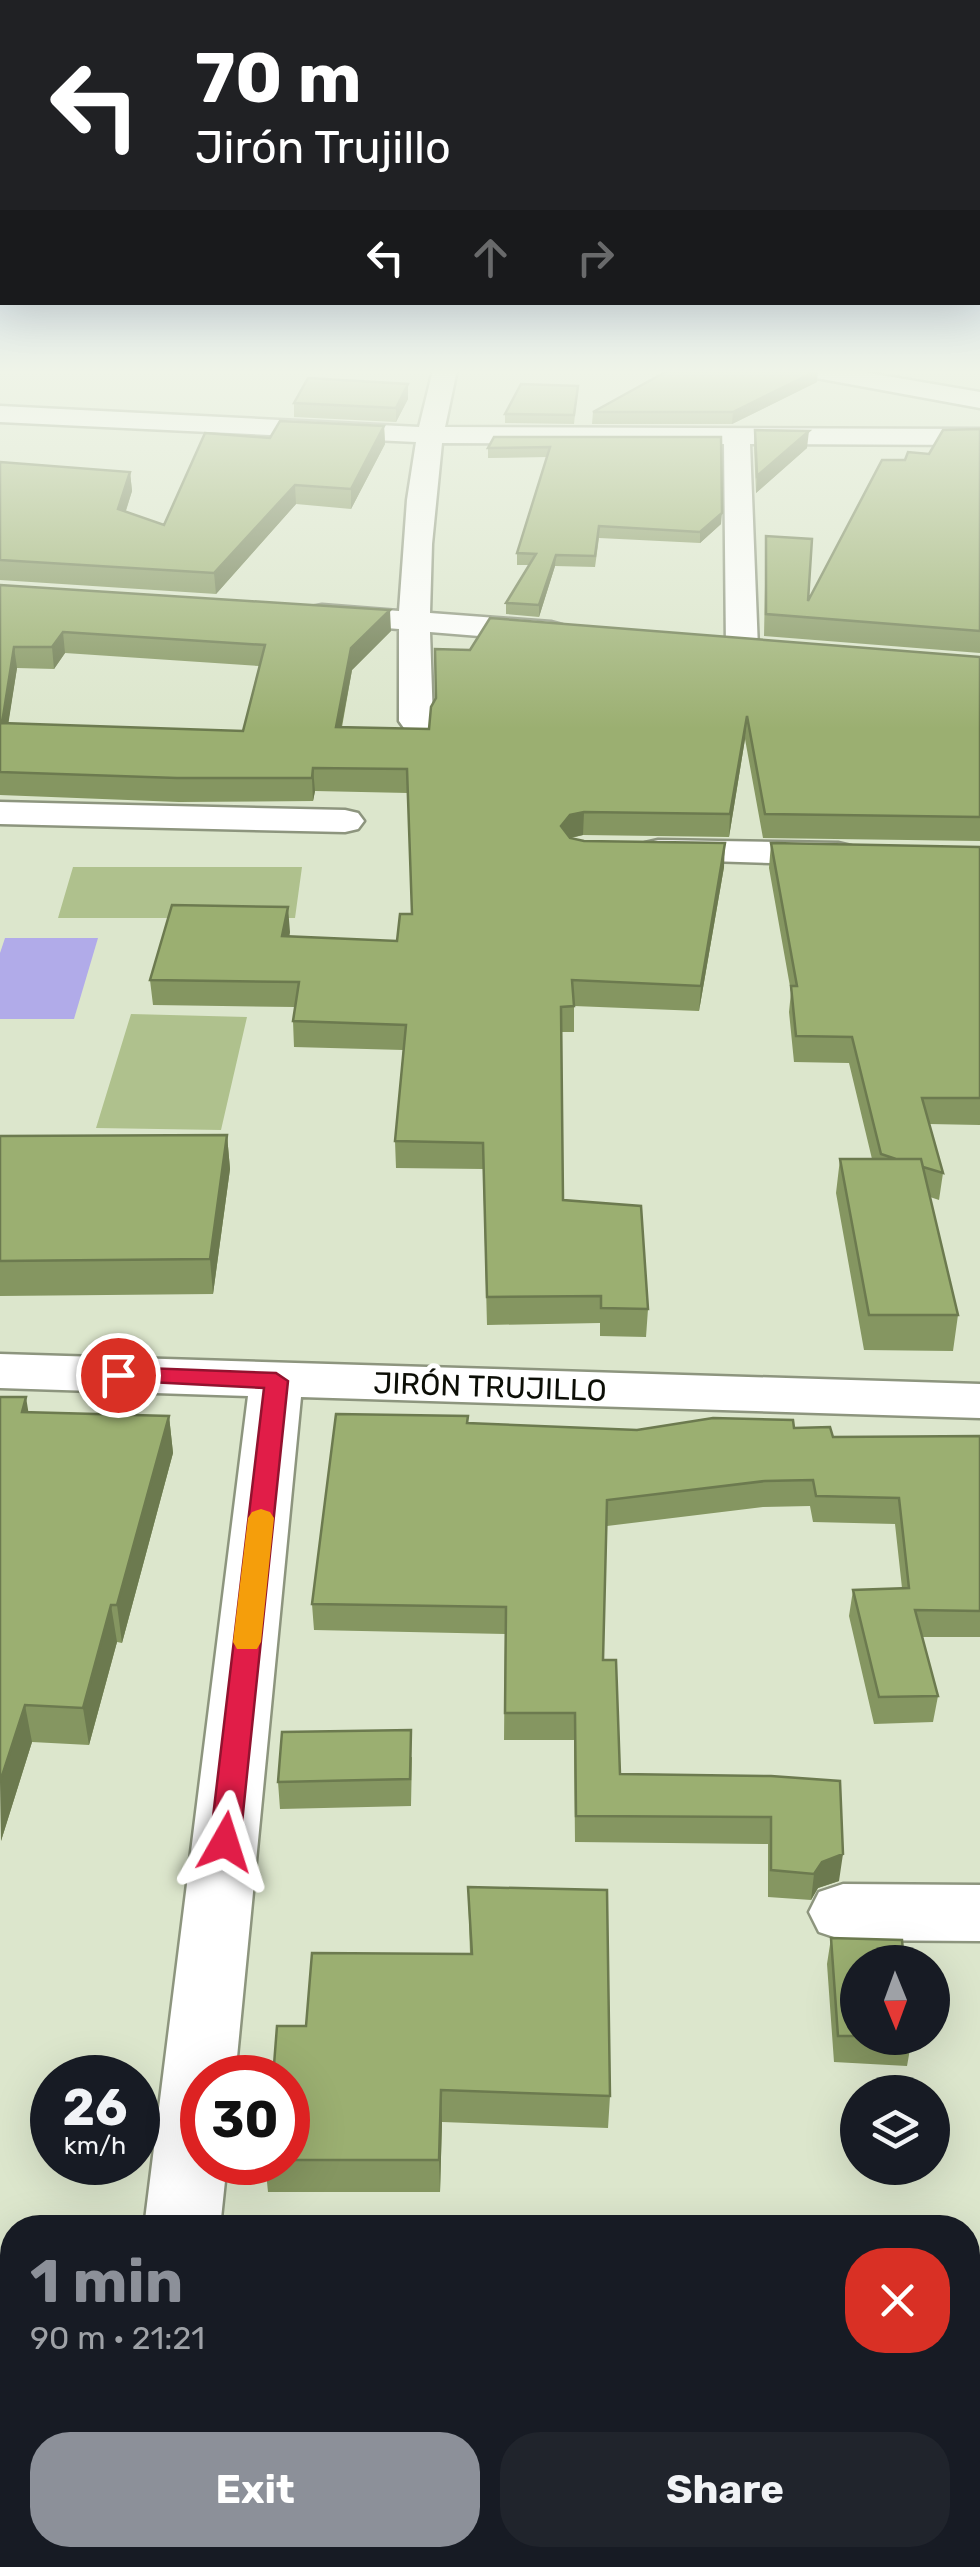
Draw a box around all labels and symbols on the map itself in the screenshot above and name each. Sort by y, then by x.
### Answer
pin [76,1333,161,1418]
street label: JIRÓN TRUJILLO [373,1365,607,1409]
position arrow [173,1790,277,1894]
north arrow [840,1945,950,2055]
speed limit sign: 30 [180,2055,310,2185]

